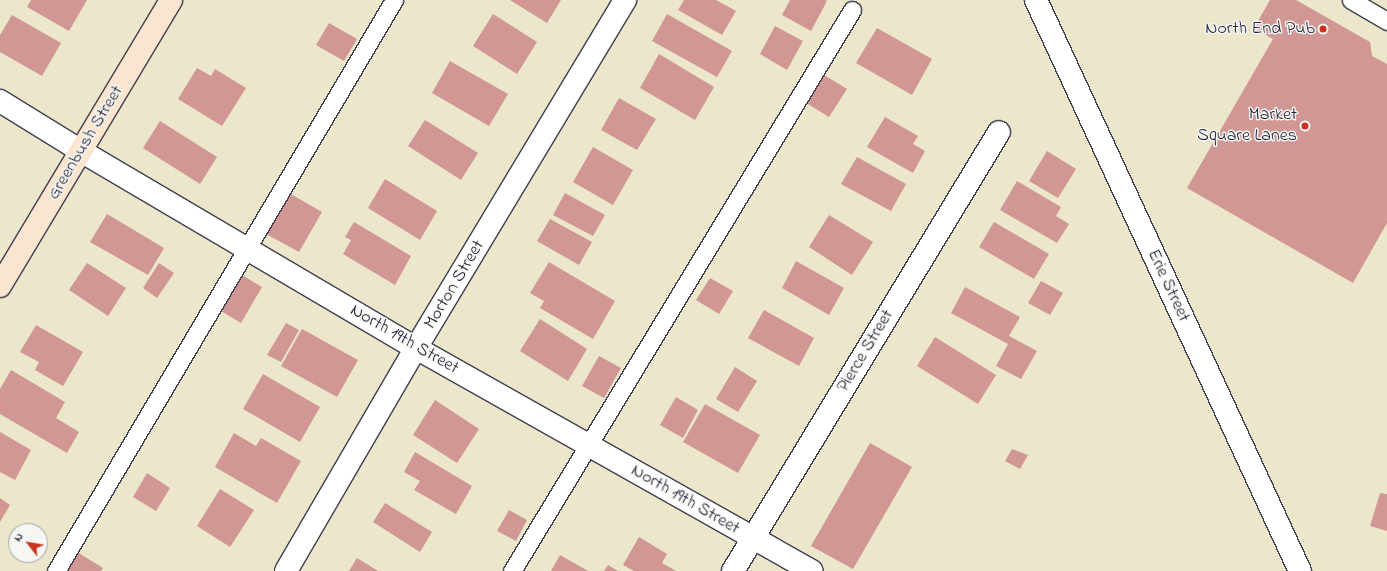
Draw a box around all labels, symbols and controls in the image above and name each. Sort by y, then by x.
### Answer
place label: North End Pub [1205,18,1315,40]
marker: North End Pub [1318,24,1328,34]
street label: Greenbush Street [43,82,129,204]
place label: Market Square Lanes [1197,105,1297,148]
marker: Market Square Lanes [1300,121,1310,131]
street label: Morton Street [420,237,490,333]
street label: Erie Street [1142,246,1194,326]
street label: North 19th Street [346,300,462,380]
street label: Pierce Street [833,306,899,396]
street label: North 19th Street [627,460,743,540]
north arrow [8,523,48,563]
text: N [10,530,27,545]

